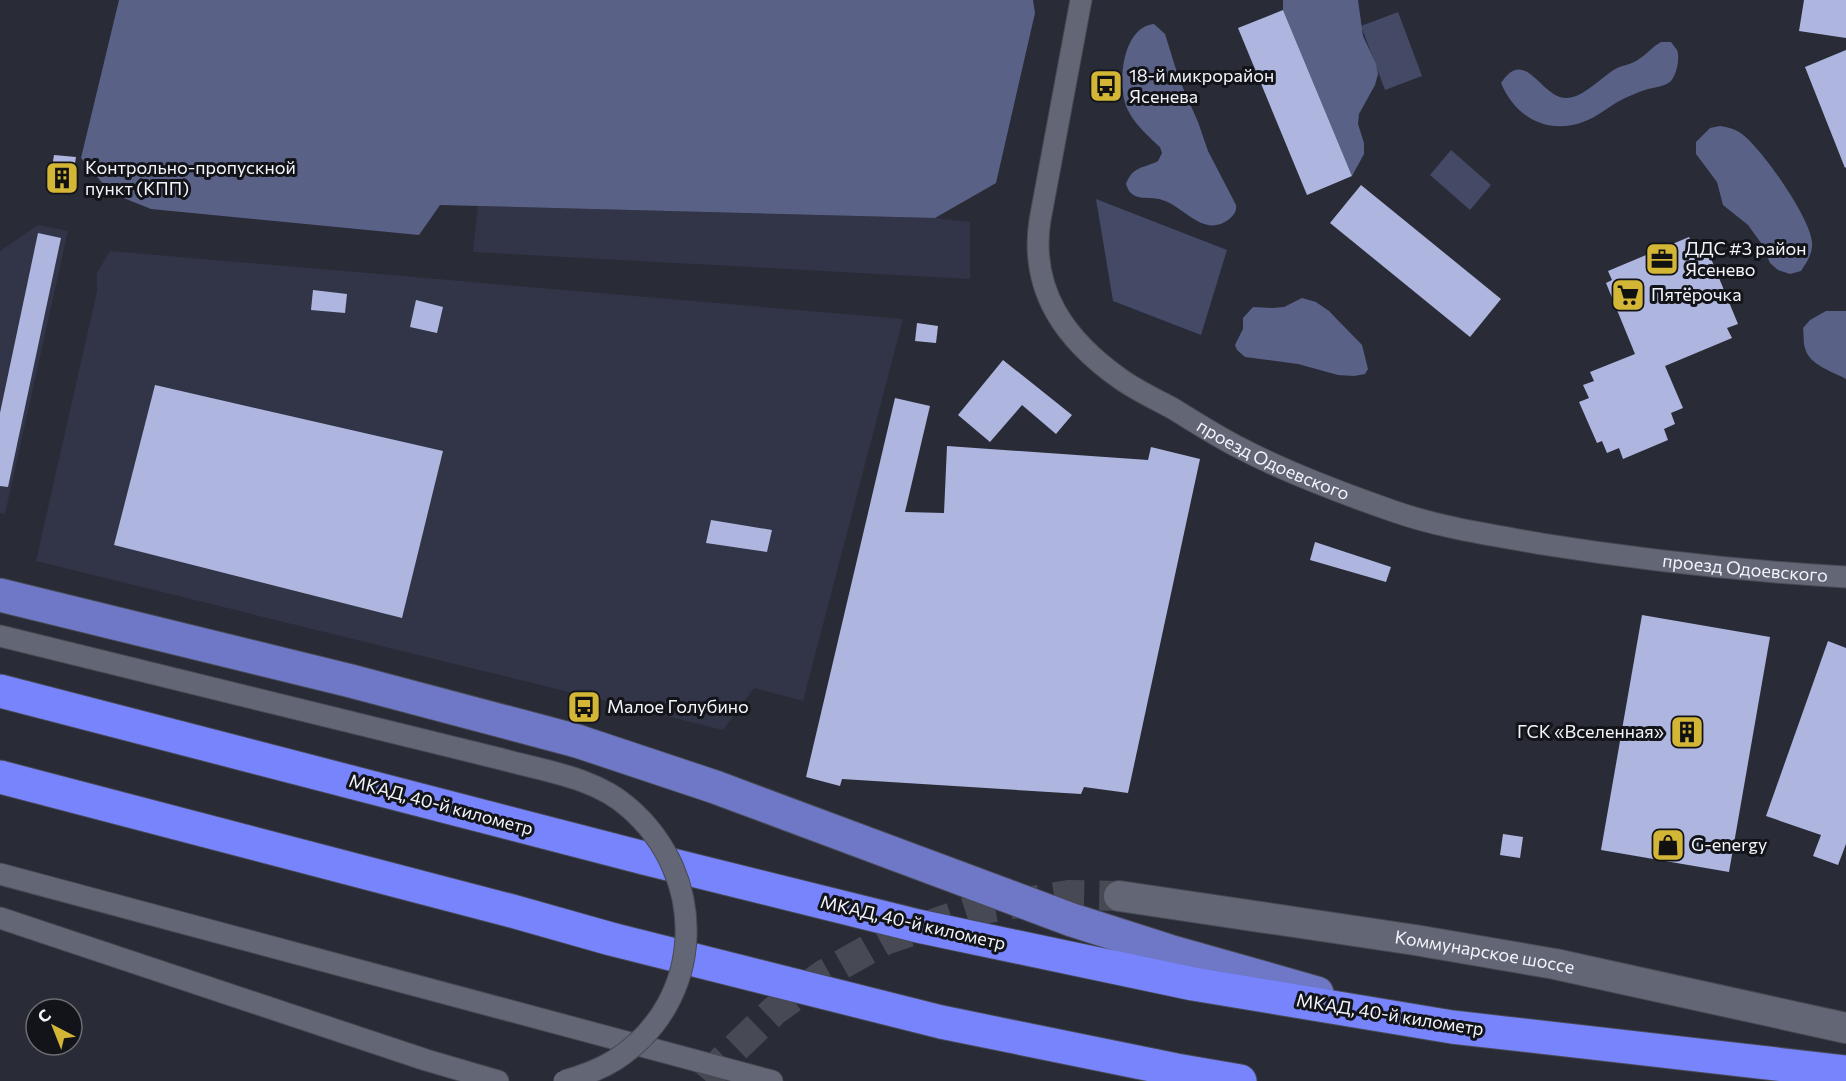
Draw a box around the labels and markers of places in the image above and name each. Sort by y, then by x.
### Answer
place label: 18-й микрорайон Ясенева [1129,64,1274,107]
bus stop icon: 18-й микрорайон Ясенева [1088,68,1124,104]
place label: Контрольно-пропускной пункт (КПП) [85,156,296,199]
building icon: Контрольно-пропускной пункт (КПП) [44,160,80,196]
place label: ДДС #3 район Ясенево [1685,237,1807,280]
office icon: ДДС #3 район Ясенево [1644,241,1680,277]
supermarket icon: Пятёрочка [1610,277,1646,313]
place label: Пятёрочка [1651,283,1742,305]
bus stop icon: Малое Голубино [566,689,602,725]
place label: Малое Голубино [607,695,749,717]
building icon: ГСК «Вселенная» [1669,714,1705,750]
place label: ГСК «Вселенная» [1517,720,1664,742]
shop icon: G-energy [1650,827,1686,863]
place label: G-energy [1691,833,1767,855]

